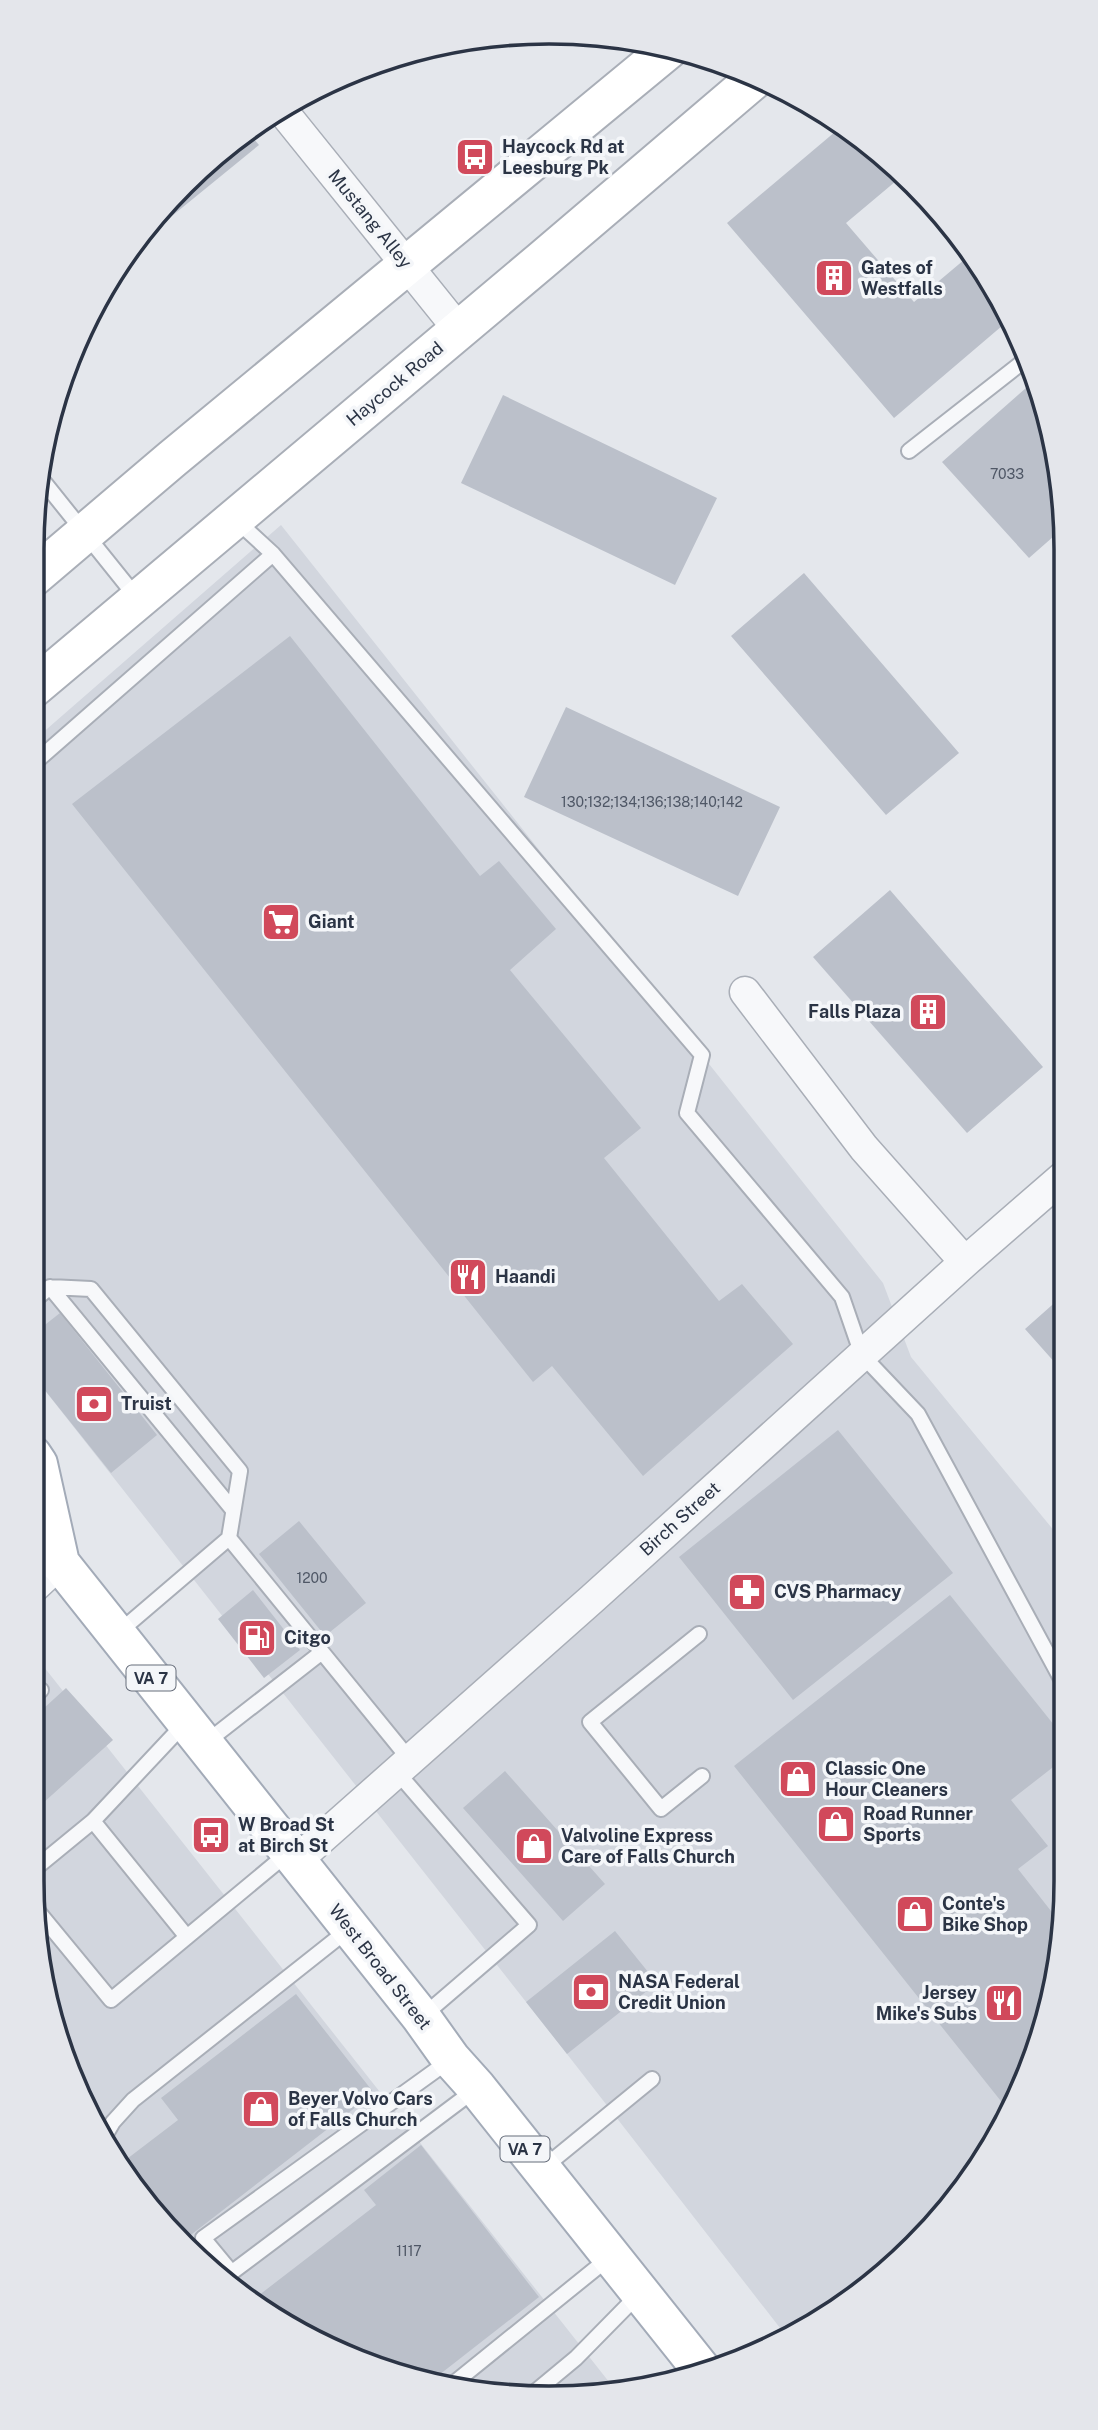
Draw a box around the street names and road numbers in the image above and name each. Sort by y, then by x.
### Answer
street label: Mustang Alley [324,165,417,273]
street label: Haycock Road [342,337,447,430]
street label: Birch Street [635,1477,724,1560]
road number: VA 7 [127,1666,176,1690]
street label: West Broad Street [325,1900,436,2034]
road number: VA 7 [500,2136,550,2162]

